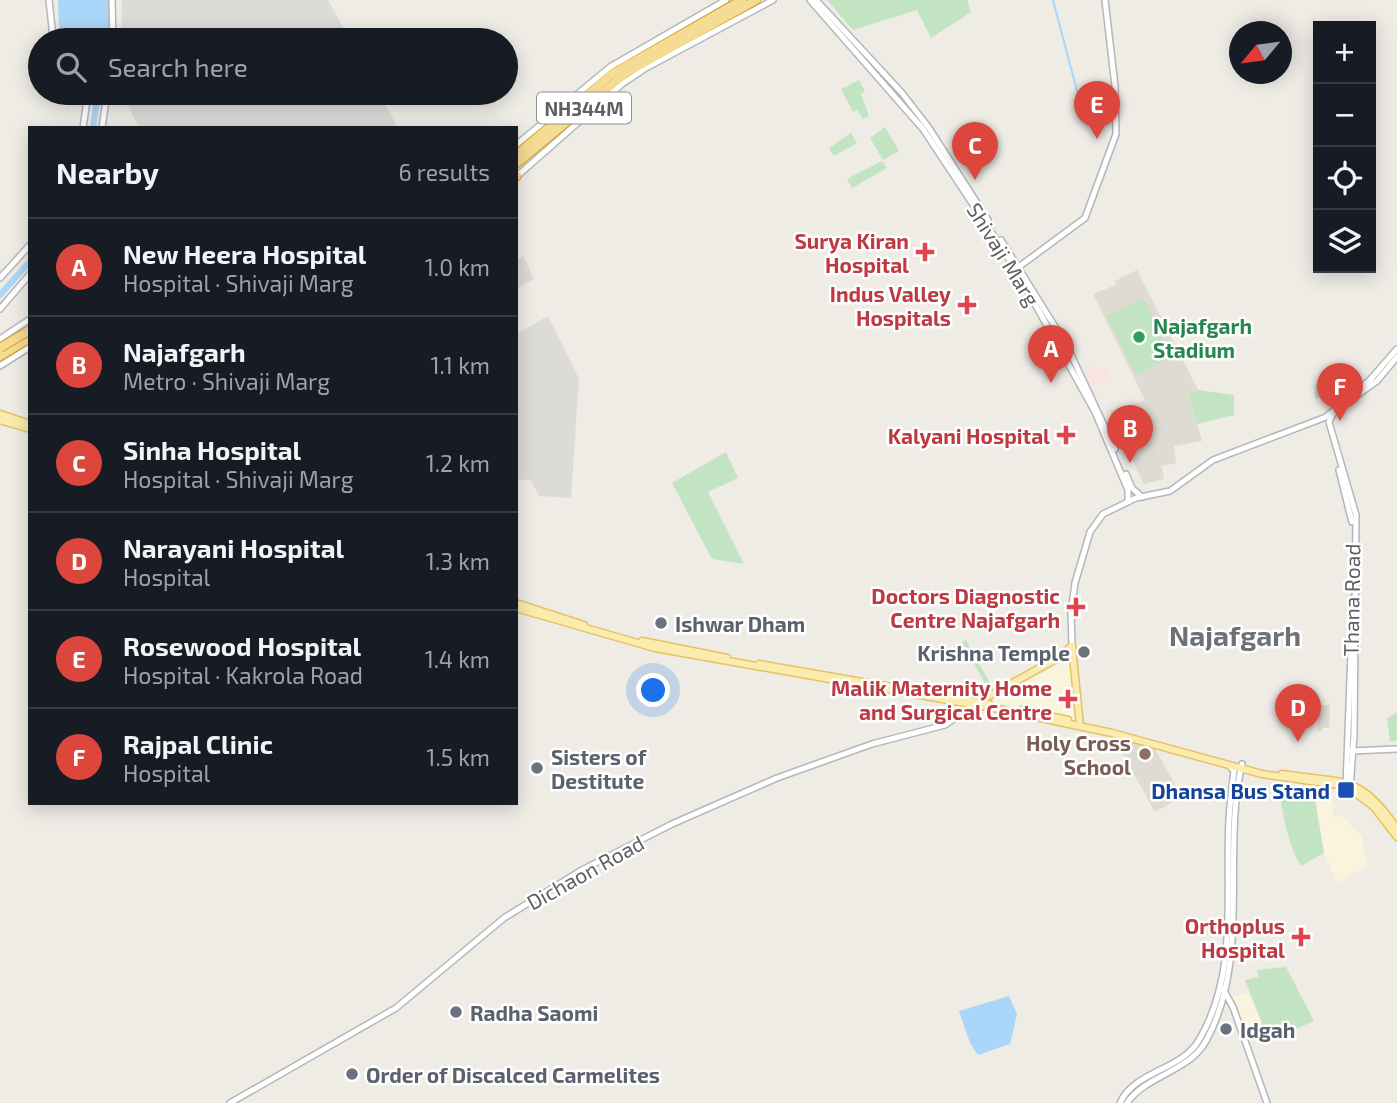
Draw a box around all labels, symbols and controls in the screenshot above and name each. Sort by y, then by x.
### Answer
north arrow [1229,21,1292,84]
map controls [1313,21,1376,273]
button: + [1313,21,1376,84]
search box [28,28,518,105]
icon: search [52,48,90,86]
text: Search here [108,51,248,82]
pin: E [1074,81,1120,139]
button: − [1313,84,1376,147]
road number: NH344M [537,92,631,124]
pin: C [952,122,998,180]
button: locate [1313,147,1376,210]
text: Nearby [56,154,159,190]
text: 6 results [399,158,490,186]
street label: Shivaji Marg [962,198,1046,311]
button: layers [1313,210,1376,273]
place label: Surya Kiran Hospital [794,228,909,277]
text: New Heera Hospital [123,238,366,269]
marker: Surya Kiran Hospital [915,242,935,262]
text: A [71,253,87,281]
text: 1.0 km [425,253,490,281]
text: Hospital · Shivaji Marg [123,269,354,297]
place label: Indus Valley Hospitals [830,281,951,330]
marker: Indus Valley Hospitals [957,295,977,315]
place label: Najafgarh Stadium [1153,313,1252,362]
pin: A [1028,325,1074,383]
marker: Najafgarh Stadium [1131,329,1147,345]
text: Najafgarh [123,336,246,367]
text: B [72,351,86,379]
text: 1.1 km [430,351,490,379]
pin: F [1317,363,1363,421]
text: Metro · Shivaji Marg [123,367,330,395]
pin: B [1107,405,1153,463]
place label: Kalyani Hospital [888,423,1050,449]
marker: Kalyani Hospital [1056,425,1076,445]
text: Sinha Hospital [123,434,301,465]
text: C [72,449,86,477]
text: 1.2 km [426,449,490,477]
text: Hospital · Shivaji Marg [123,465,354,493]
text: Narayani Hospital [123,532,344,563]
street label: Thana Road [1338,543,1364,657]
text: D [71,547,87,575]
text: 1.3 km [426,547,490,575]
text: Hospital [123,563,210,591]
place label: Doctors Diagnostic Centre Najafgarh [871,583,1060,632]
marker: Doctors Diagnostic Centre Najafgarh [1066,597,1086,617]
place label: Ishwar Dham [675,611,805,636]
marker: Ishwar Dham [653,615,669,631]
district label: Najafgarh [1169,618,1301,652]
text: Rosewood Hospital [123,630,361,661]
place label: Krishna Temple [917,640,1070,665]
marker: Krishna Temple [1076,644,1092,660]
text: E [72,645,86,673]
text: 1.4 km [425,645,490,673]
text: Hospital · Kakrola Road [123,661,363,689]
your location [636,673,670,707]
place label: Malik Maternity Home and Surgical Centre [831,675,1052,724]
pin: D [1275,684,1321,742]
marker: Malik Maternity Home and Surgical Centre [1058,689,1078,709]
text: Rajpal Clinic [123,728,273,759]
place label: Holy Cross School [1026,730,1131,779]
text: F [73,743,85,771]
text: 1.5 km [426,743,490,771]
place label: Sisters of Destitute [551,744,647,793]
marker: Holy Cross School [1137,746,1153,762]
text: Hospital [123,759,210,787]
marker: Sisters of Destitute [529,760,545,776]
place label: Dhansa Bus Stand [1151,778,1330,803]
marker: Dhansa Bus Stand [1336,780,1356,800]
street label: Dichaon Road [522,829,648,915]
place label: Orthoplus Hospital [1185,913,1285,962]
marker: Orthoplus Hospital [1291,927,1311,947]
place label: Radha Saomi [470,1000,598,1025]
marker: Radha Saomi [448,1004,464,1020]
place label: Idgah [1240,1017,1295,1042]
marker: Idgah [1218,1021,1234,1037]
place label: Order of Discalced Carmelites [366,1062,660,1087]
marker: Order of Discalced Carmelites [344,1066,360,1082]

